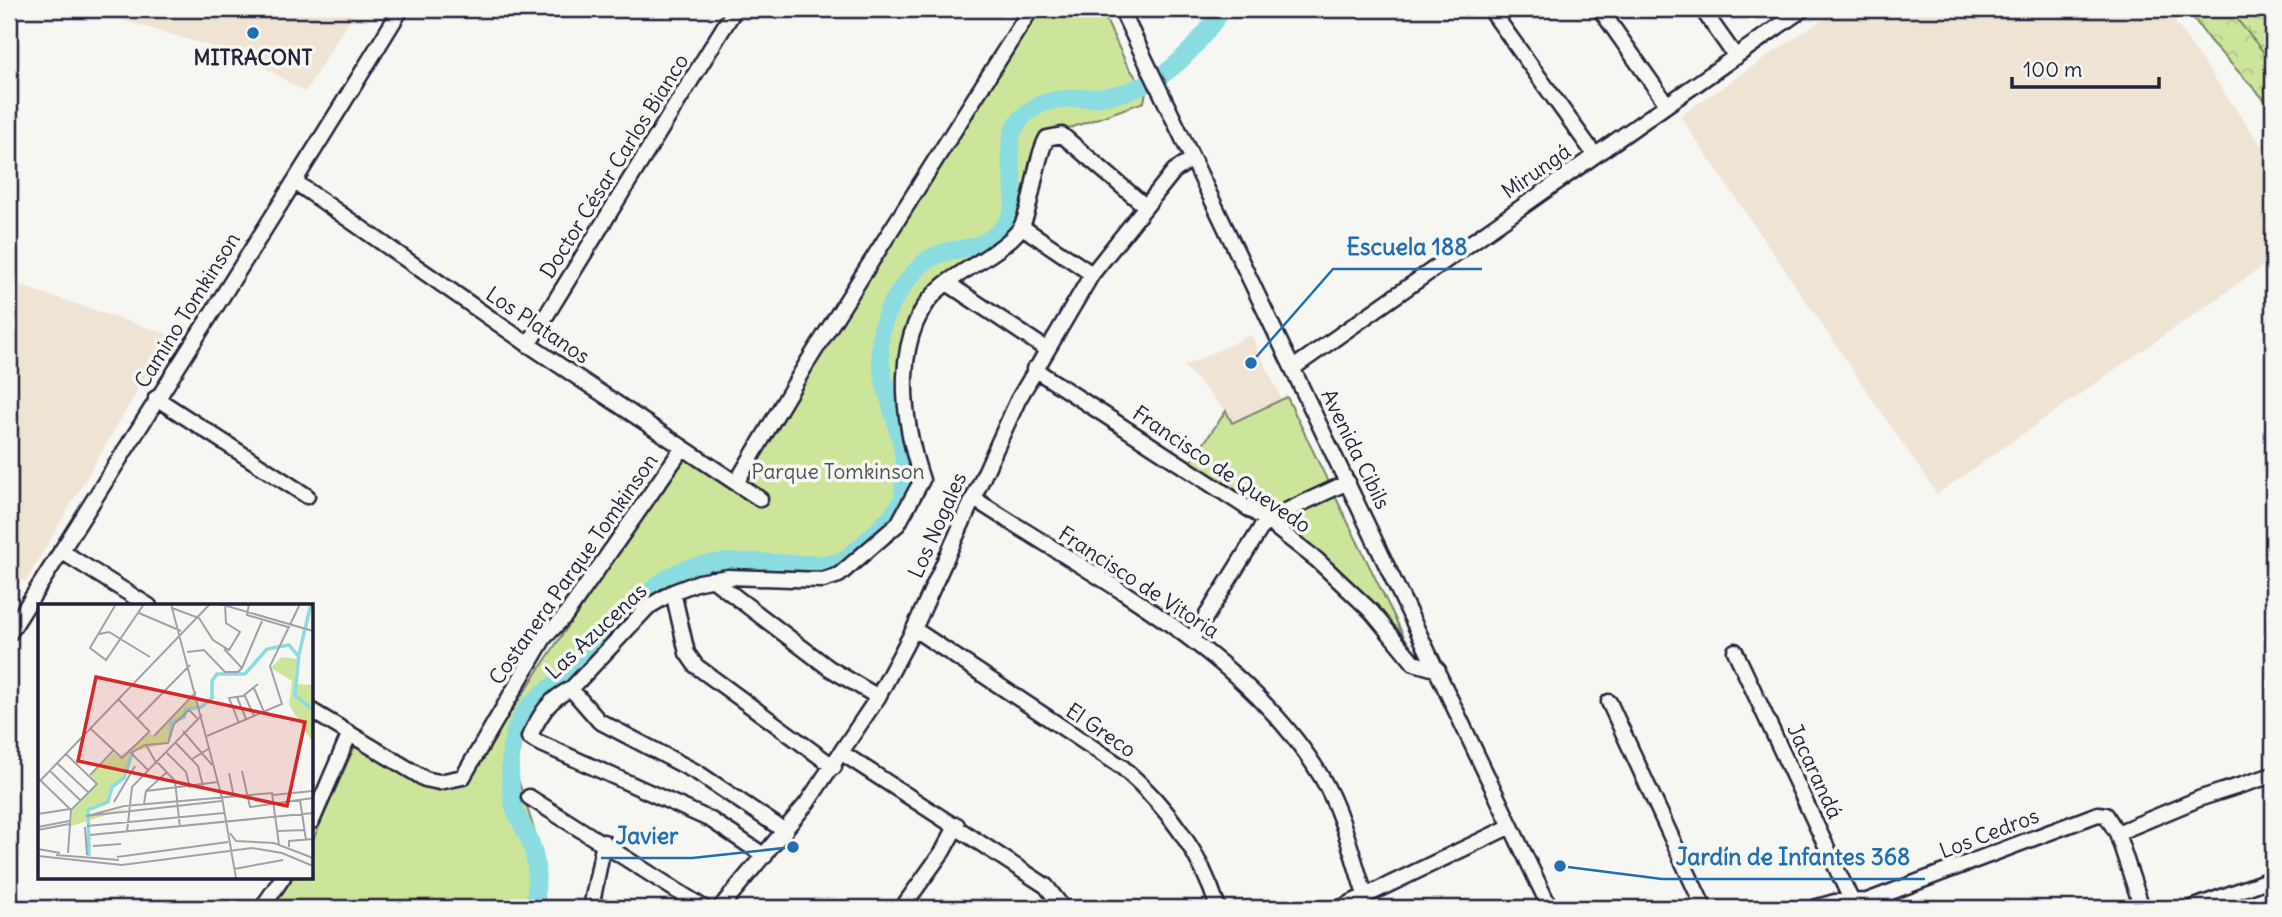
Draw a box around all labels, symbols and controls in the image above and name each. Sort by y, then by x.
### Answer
marker: MITRACONT [245,25,261,41]
place label: MITRACONT [193,44,313,71]
scale bar [2012,46,2160,90]
street label: Doctor César Carlos Bianco [534,49,694,283]
text: 100 m [2023,56,2082,83]
street label: Mirungá [1496,137,1576,205]
callout: Escuela 188 [1333,225,1482,269]
street label: Camino Tomkinson [128,227,246,393]
text: Escuela 188 [1347,232,1467,261]
street label: Los Platanos [481,280,595,370]
street label: Avenida Cibils [1315,385,1397,513]
street label: Francisco de Quevedo [1128,399,1316,539]
street label: Costanera Parque Tomkinson [483,448,663,690]
park label: Parque Tomkinson [751,458,925,485]
street label: Los Nogales [902,468,972,582]
street label: Francisco de Vitoria [1054,520,1224,644]
street label: Las Azucenas [540,577,652,685]
inset map [38,604,313,878]
street label: El Greco [1061,697,1141,763]
street label: Jacarandá [1781,719,1849,823]
street label: Los Cedros [1936,802,2042,864]
callout: Javier [601,814,692,858]
text: Javier [616,821,679,850]
callout: Jardín de Infantes 368 [1662,835,1925,879]
text: Jardín de Infantes 368 [1676,842,1910,871]

